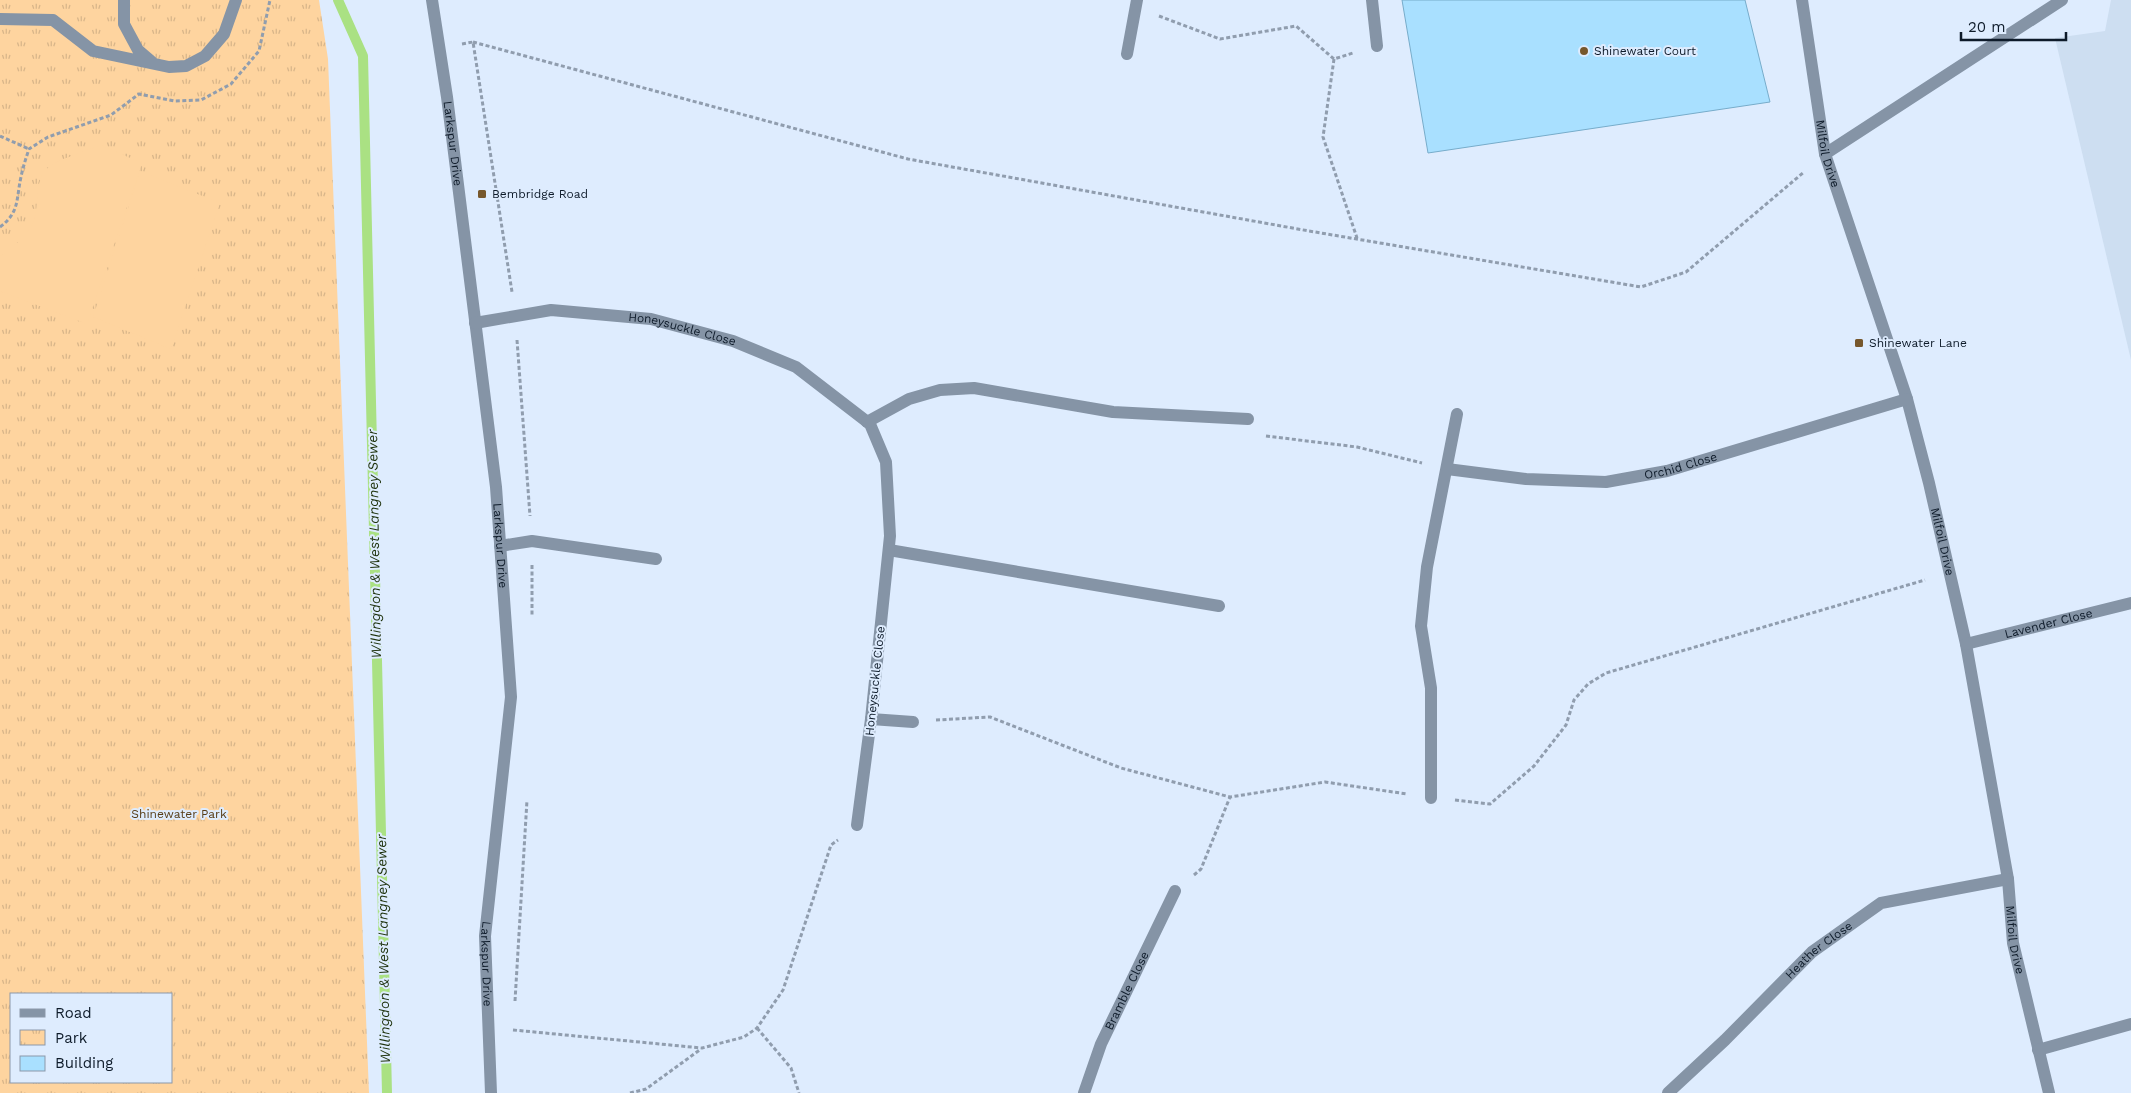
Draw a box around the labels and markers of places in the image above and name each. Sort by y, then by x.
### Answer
place label: Shinewater Court [1594,44,1696,58]
marker: Shinewater Court [1578,45,1590,57]
place label: Bembridge Road [492,187,588,201]
marker: Bembridge Road [476,188,488,200]
place label: Shinewater Lane [1869,336,1967,350]
marker: Shinewater Lane [1853,337,1865,349]

